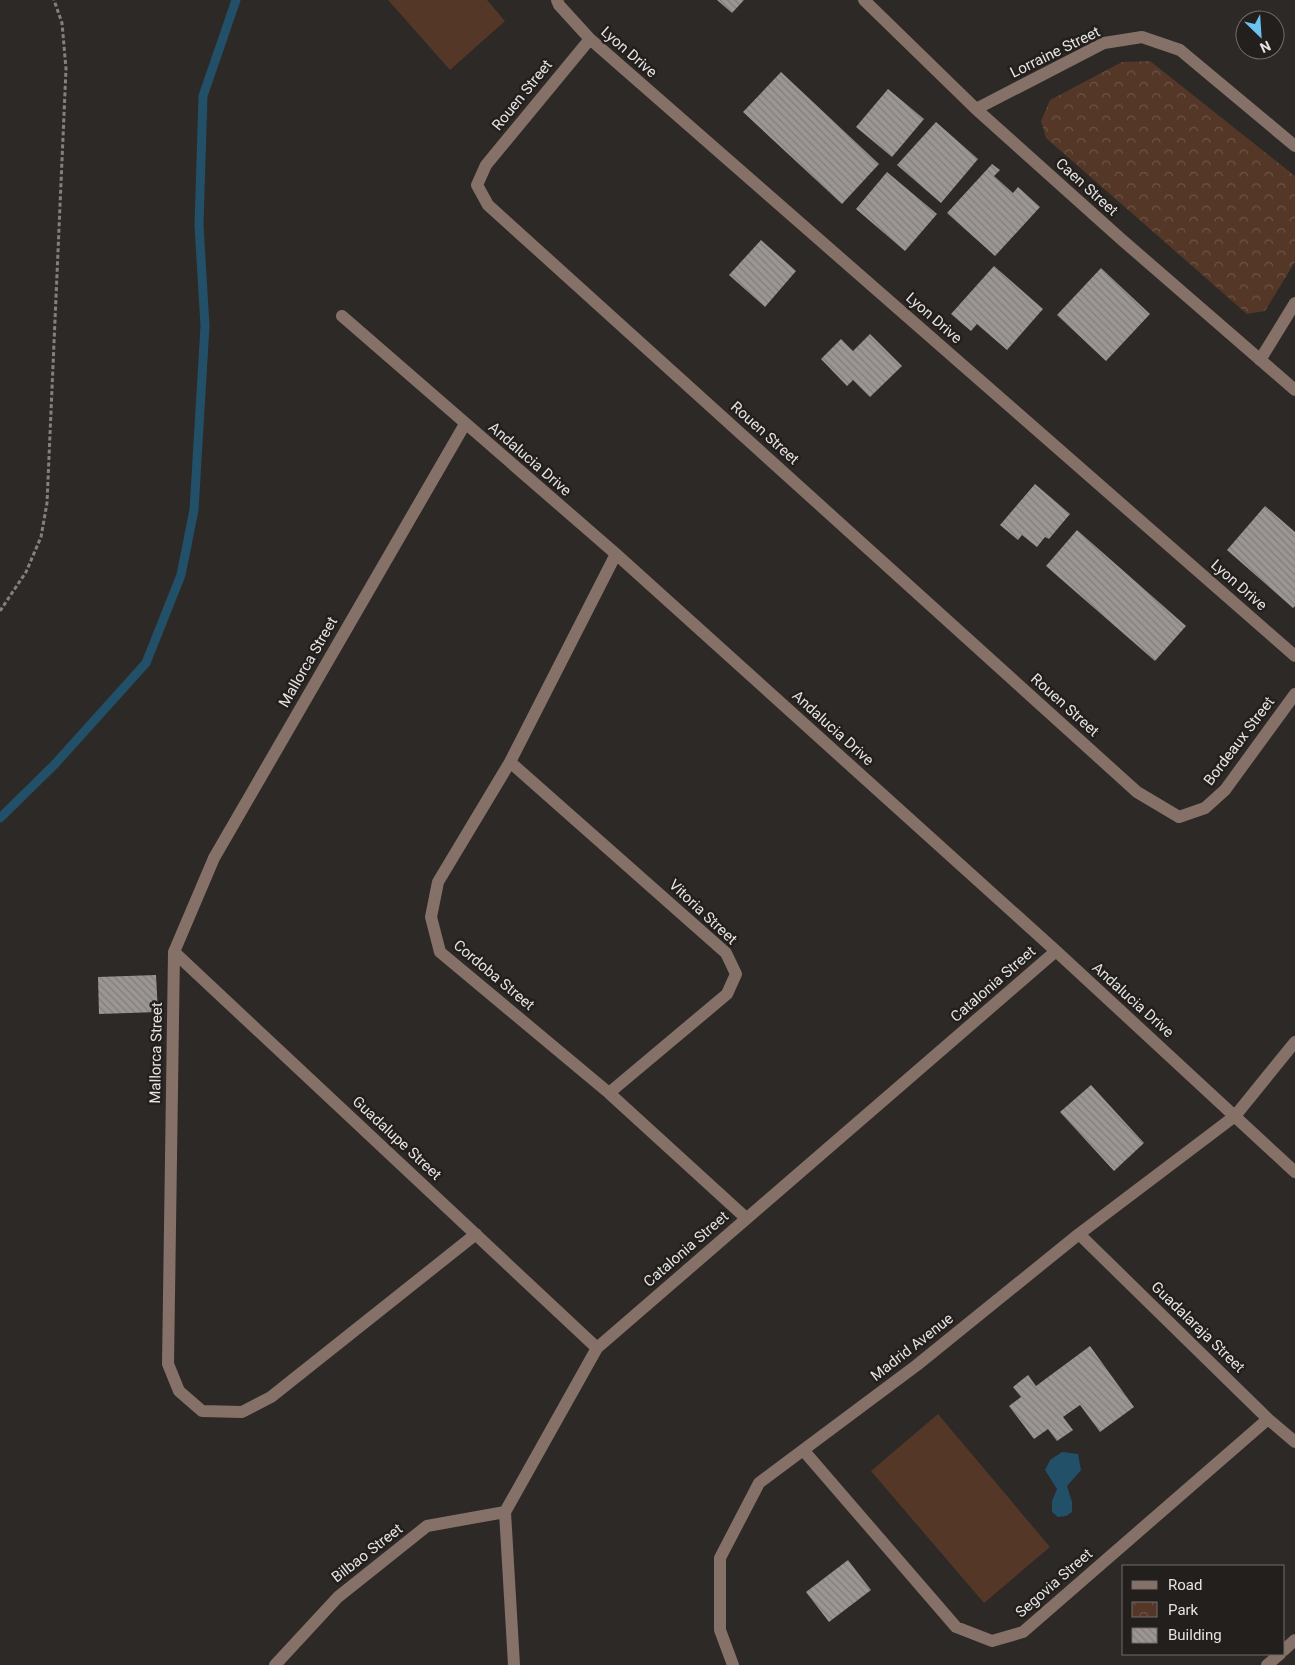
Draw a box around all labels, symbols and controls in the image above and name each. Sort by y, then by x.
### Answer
north arrow [1235,10,1285,60]
street label: Lorraine Street [1007,22,1103,82]
street label: Lyon Drive [597,23,661,81]
text: N [1258,37,1273,56]
street label: Rouen Street [488,56,556,134]
street label: Caen Street [1052,154,1122,220]
street label: Lyon Drive [902,289,966,347]
street label: Rouen Street [727,398,803,468]
street label: Andalucia Drive [485,418,575,500]
street label: Lyon Drive [1207,556,1271,614]
street label: Mallorca Street [275,614,341,710]
street label: Rouen Street [1027,670,1103,740]
street label: Andalucia Drive [788,687,878,769]
street label: Bordeaux Street [1200,693,1278,789]
street label: Vitoria Street [665,876,741,948]
street label: Cordoba Street [450,936,538,1014]
street label: Catalonia Street [947,942,1039,1026]
street label: Andalucia Drive [1088,959,1178,1041]
street label: Mallorca Street [146,1002,166,1104]
street label: Guadalupe Street [349,1092,445,1184]
street label: Catalonia Street [640,1207,732,1291]
street label: Guadalaraja Street [1147,1278,1249,1376]
street label: Madrid Avenue [867,1309,957,1385]
street label: Bilbao Street [328,1520,406,1586]
street label: Segovia Street [1012,1545,1096,1621]
legend [1122,1565,1285,1655]
text: Road [1168,1576,1202,1594]
text: Park [1168,1601,1199,1619]
text: Building [1168,1626,1222,1644]

